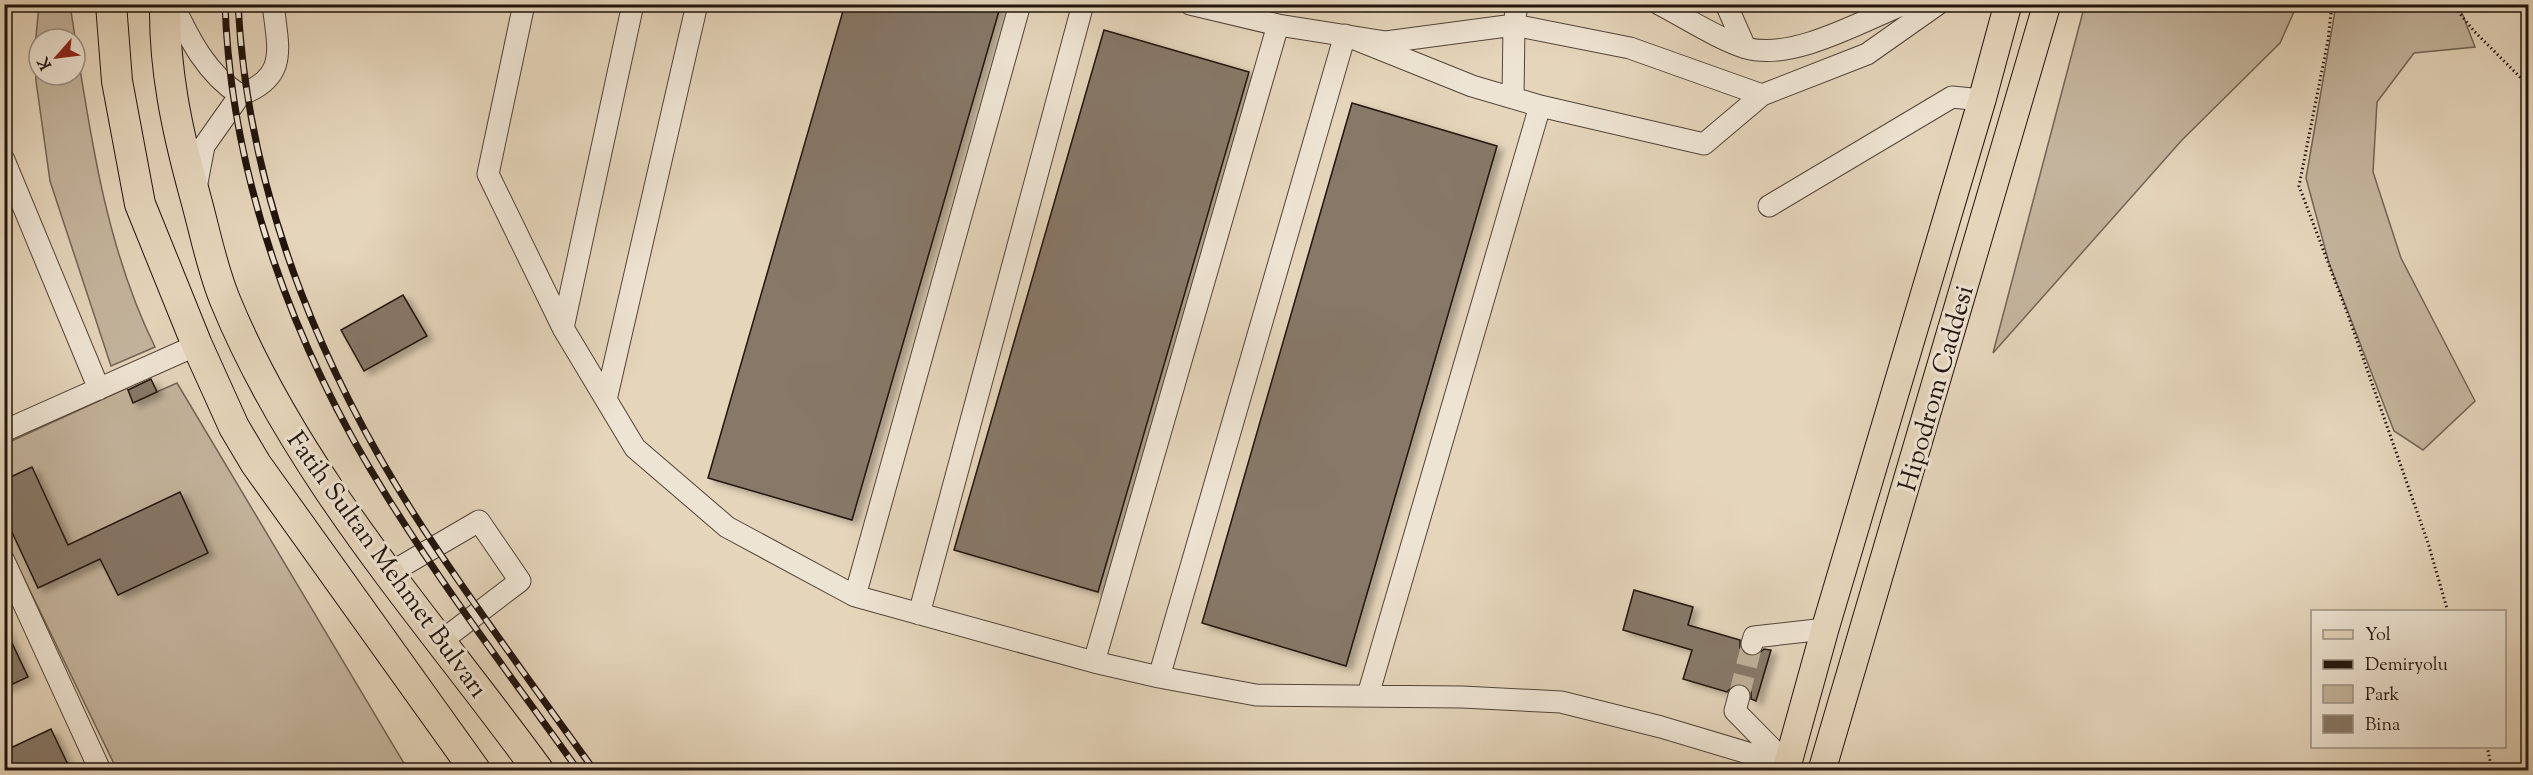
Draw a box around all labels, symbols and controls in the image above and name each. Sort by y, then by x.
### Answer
north arrow [27,27,87,87]
text: K [33,52,59,73]
street label: Hipodrom Caddesi [1890,281,1985,496]
street label: Fatih Sultan Mehmet Bulvarı [277,425,495,706]
legend [2311,610,2506,748]
text: Yol [2365,623,2391,649]
text: Demiryolu [2365,653,2448,679]
text: Park [2365,683,2400,709]
text: Bina [2365,713,2400,739]

